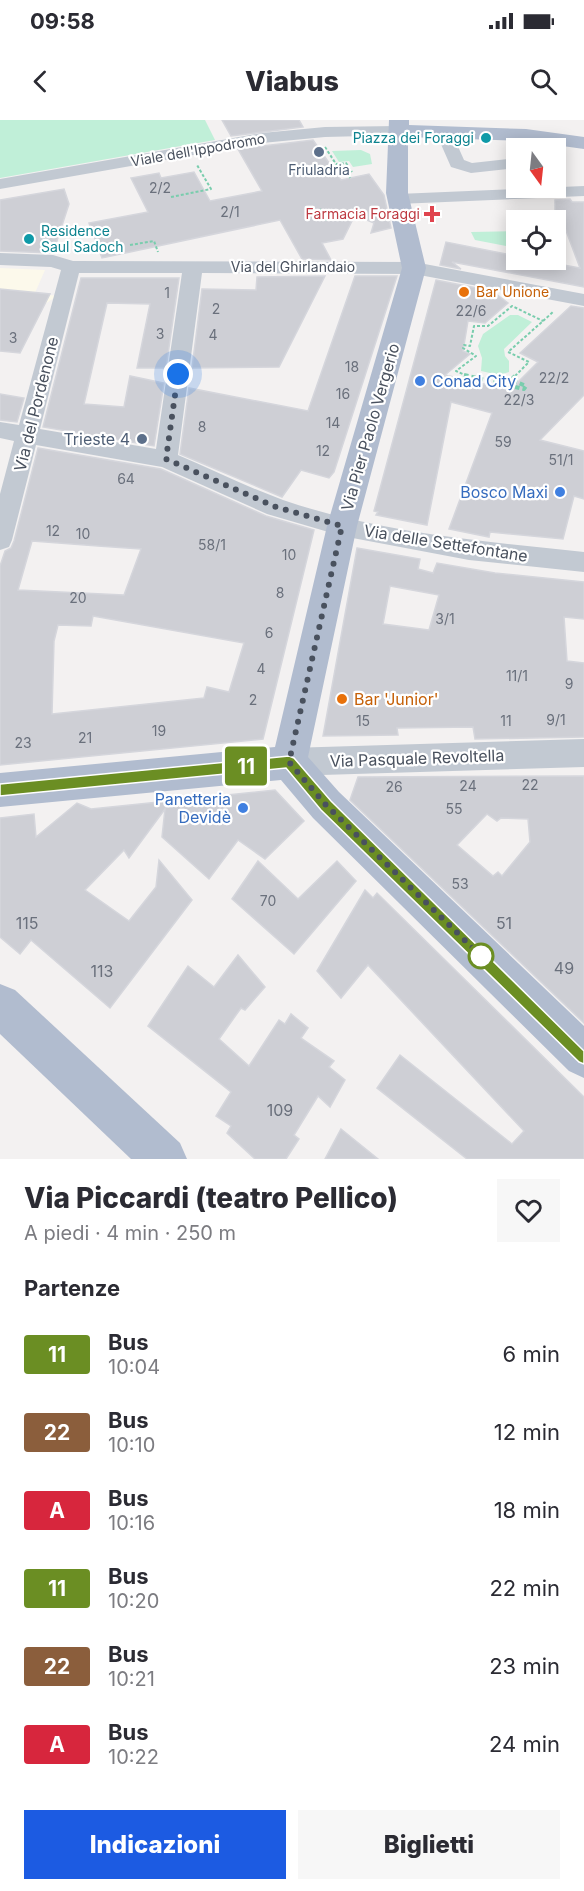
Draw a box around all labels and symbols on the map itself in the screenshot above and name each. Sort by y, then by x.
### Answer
street label: Viale dell'Ippodromo [129,129,266,170]
place label: Piazza dei Foraggi [353,129,474,146]
marker: Piazza dei Foraggi [479,131,493,145]
north arrow [506,138,566,198]
marker: Friuladria [312,145,326,159]
place label: Friuladria [288,161,350,178]
house number: 2/2 [149,179,171,196]
house number: 2/1 [220,203,240,220]
place label: Farmacia Foraggi [306,205,420,222]
marker: Farmacia Foraggi [425,207,439,221]
place label: Residence Saul Sadoch [41,222,124,255]
marker: Residence Saul Sadoch [22,232,36,246]
street label: Via del Ghirlandaio [231,258,355,275]
place label: Bar Unione [476,283,549,300]
house number: 1 [164,284,170,301]
marker: Bar Unione [457,285,471,299]
house number: 2 [212,300,220,317]
house number: 22/6 [456,302,486,319]
house number: 3 [156,325,164,342]
house number: 4 [208,326,218,343]
house number: 3 [9,329,17,346]
street label: Via del Pordenone [10,334,62,474]
street label: Via Pier Paolo Vergerio [337,341,403,513]
house number: 18 [345,358,359,375]
your location [163,359,193,389]
house number: 22/2 [539,369,569,386]
place label: Conad City [432,371,516,391]
marker: Conad City [413,374,427,388]
house number: 16 [336,385,350,402]
house number: 22/3 [504,391,534,408]
house number: 14 [326,414,340,431]
house number: 8 [198,418,206,435]
place label: Trieste 4 [63,429,130,449]
marker: Trieste 4 [135,432,149,446]
house number: 59 [494,433,512,450]
house number: 12 [316,442,330,459]
house number: 51/1 [549,451,573,468]
house number: 64 [117,470,135,487]
place label: Bosco Maxi [460,482,548,502]
marker: Bosco Maxi [553,485,567,499]
street label: Via delle Settefontane [363,520,529,566]
house number: 12 [46,522,60,539]
house number: 10 [76,525,90,542]
house number: 58/1 [198,536,226,553]
house number: 10 [282,546,296,563]
house number: 8 [276,584,284,601]
house number: 20 [69,589,87,606]
house number: 3/1 [435,610,455,627]
house number: 6 [265,624,273,641]
house number: 4 [256,660,266,677]
house number: 11/1 [506,667,528,684]
house number: 9 [565,675,573,692]
place label: Bar 'Junior' [354,689,438,709]
house number: 2 [249,691,257,708]
marker: Bar 'Junior' [335,692,349,706]
house number: 9/1 [546,711,566,728]
house number: 15 [356,712,370,729]
house number: 11 [500,712,512,729]
house number: 19 [152,722,166,739]
house number: 21 [78,729,92,746]
house number: 23 [14,734,32,751]
street label: Via Pasquale Revoltella [329,745,505,771]
line badge: 11 [219,746,273,786]
house number: 22 [521,776,539,793]
house number: 24 [459,777,477,794]
house number: 26 [385,778,403,795]
place label: Panetteria Devidè [155,789,231,827]
house number: 55 [445,800,463,817]
marker: Panetteria Devidè [236,801,250,815]
house number: 53 [451,875,469,892]
house number: 70 [260,892,276,909]
house number: 115 [16,913,38,933]
house number: 51 [496,913,512,933]
unlabelled marker [468,943,494,969]
house number: 49 [554,958,574,978]
house number: 113 [91,961,113,981]
house number: 109 [267,1100,293,1120]

